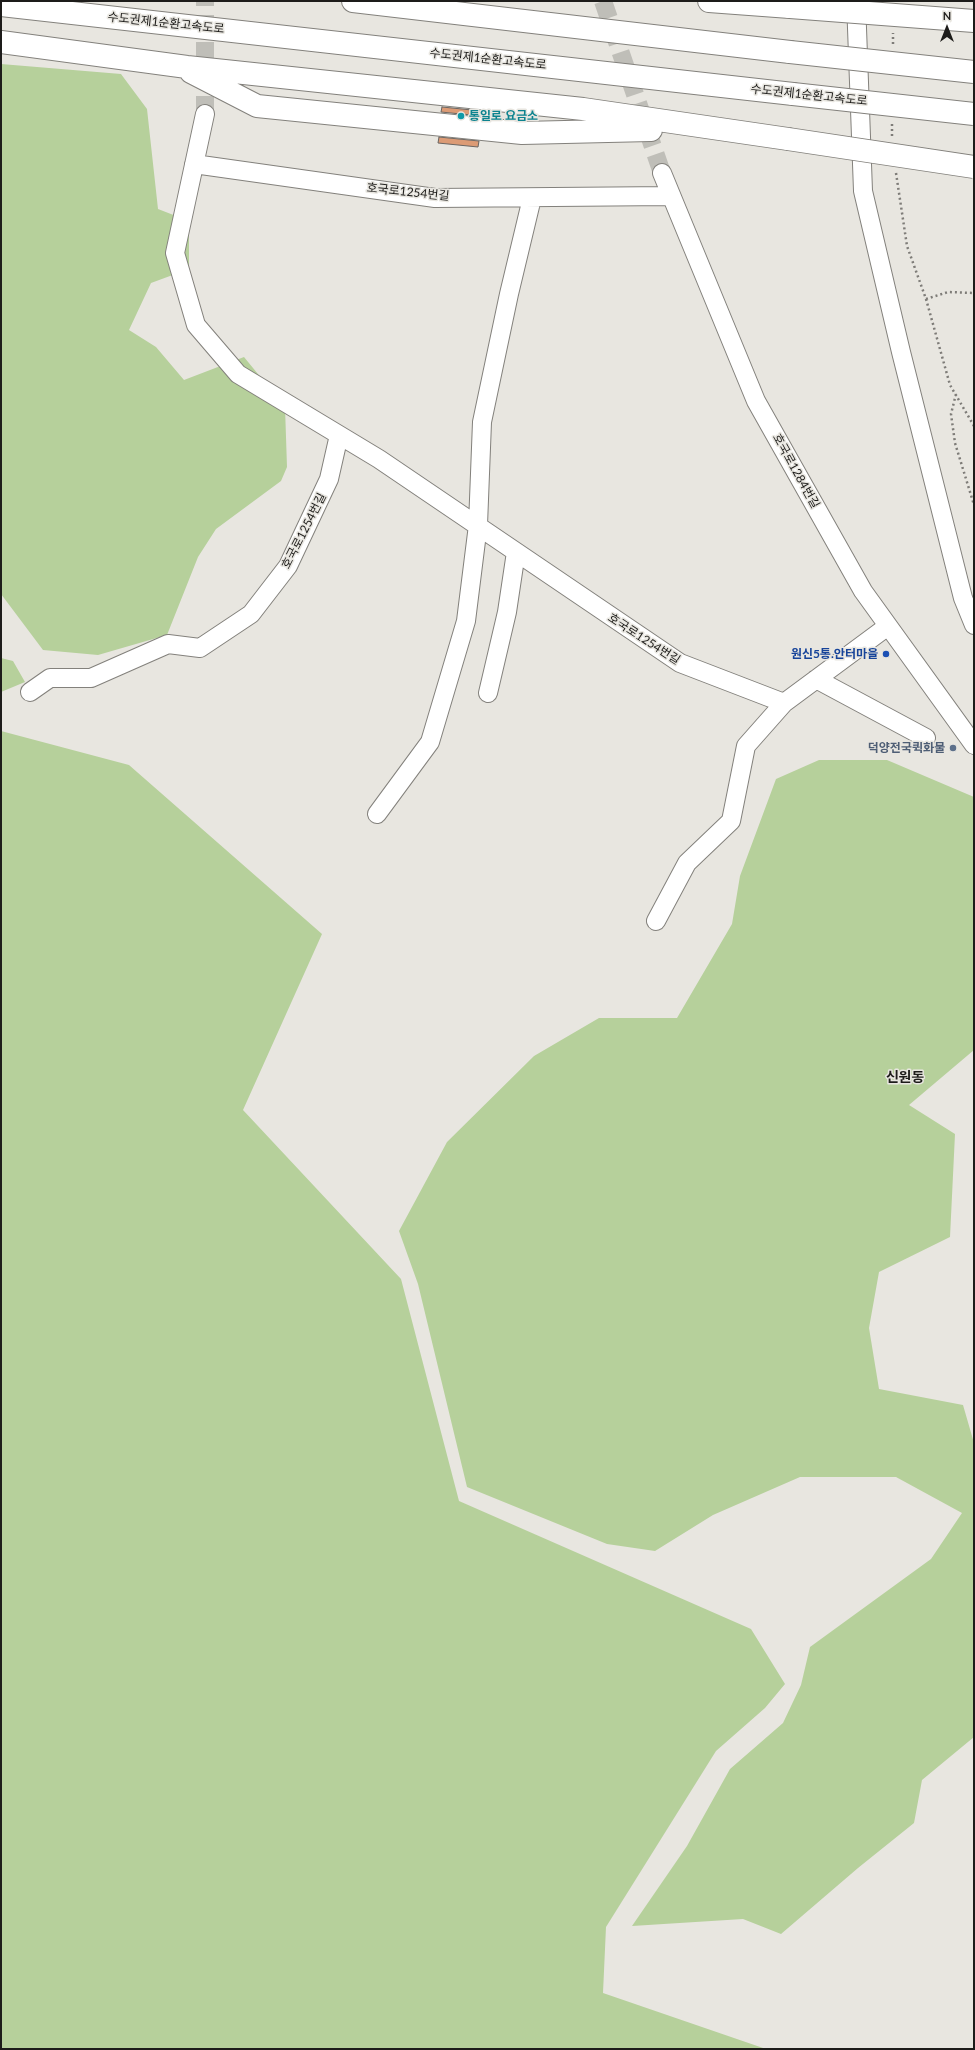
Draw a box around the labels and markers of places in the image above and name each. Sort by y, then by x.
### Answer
place label: 통일로 요금소 [469,109,538,123]
marker: 통일로 요금소 [456,111,466,121]
place label: 원신5통.안터마을 [791,647,878,661]
marker: 원신5통.안터마을 [881,649,891,659]
place label: 덕양전국퀵화물 [868,741,945,755]
marker: 덕양전국퀵화물 [948,743,958,753]

